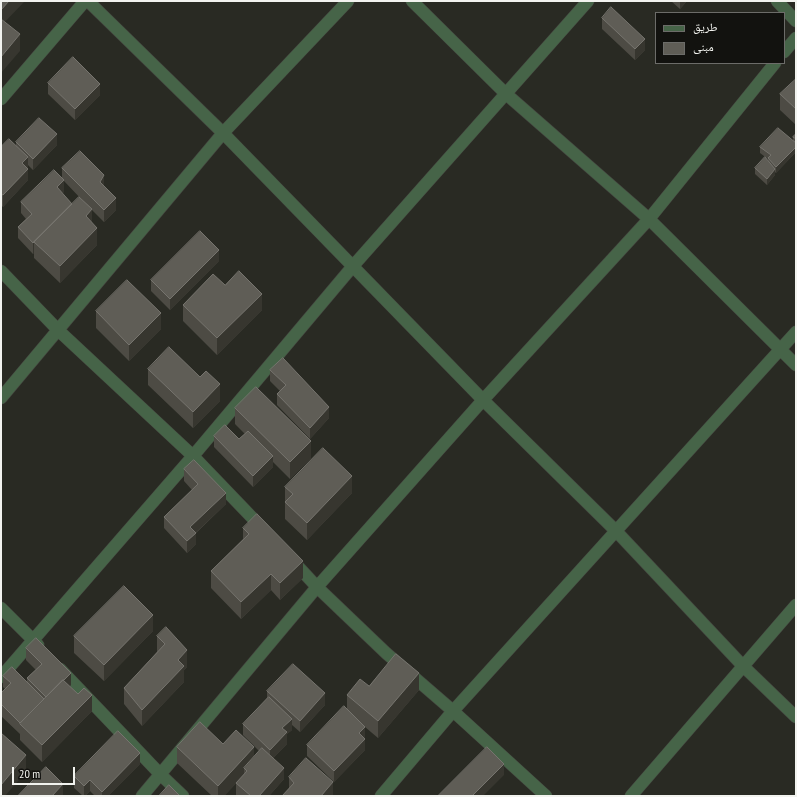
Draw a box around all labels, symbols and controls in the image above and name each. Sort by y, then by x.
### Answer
legend [655,12,785,64]
text: طريق [693,19,718,34]
text: مبنى [693,39,714,54]
scale bar [14,759,77,785]
text: 20 m [19,766,40,781]

